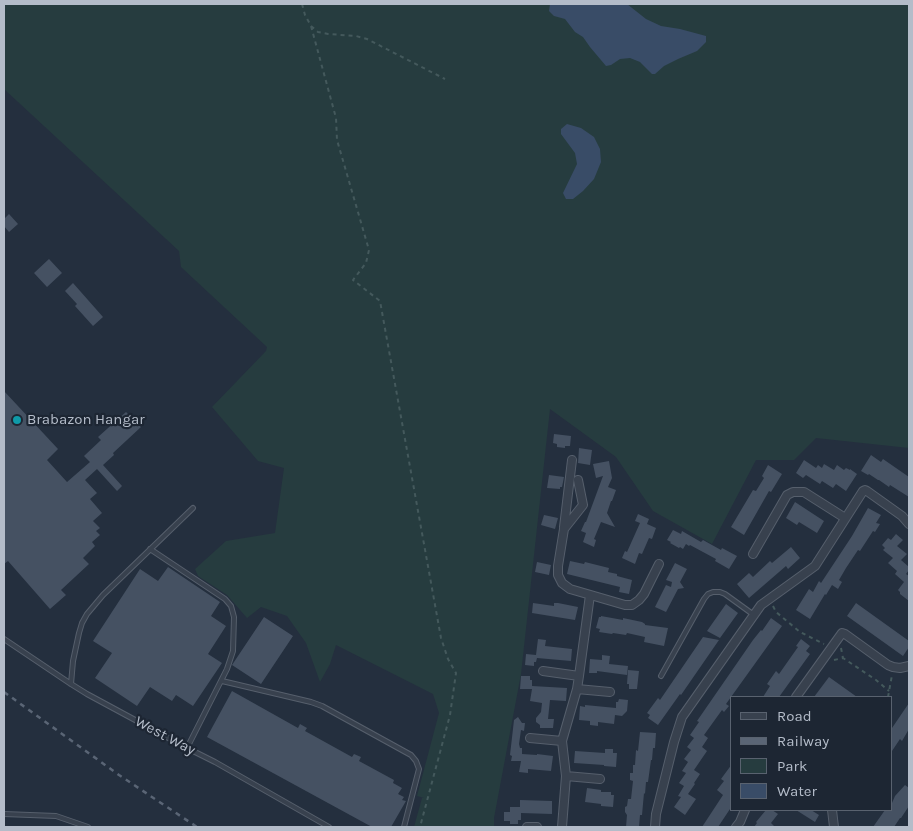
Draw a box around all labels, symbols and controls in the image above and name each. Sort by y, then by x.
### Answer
place label: Brabazon Hangar [27,411,145,429]
marker: Brabazon Hangar [11,414,23,426]
legend [730,696,893,811]
text: Road [777,707,812,725]
street label: West Way [132,713,198,759]
text: Railway [777,732,829,750]
text: Park [777,757,807,775]
text: Water [777,782,817,800]

